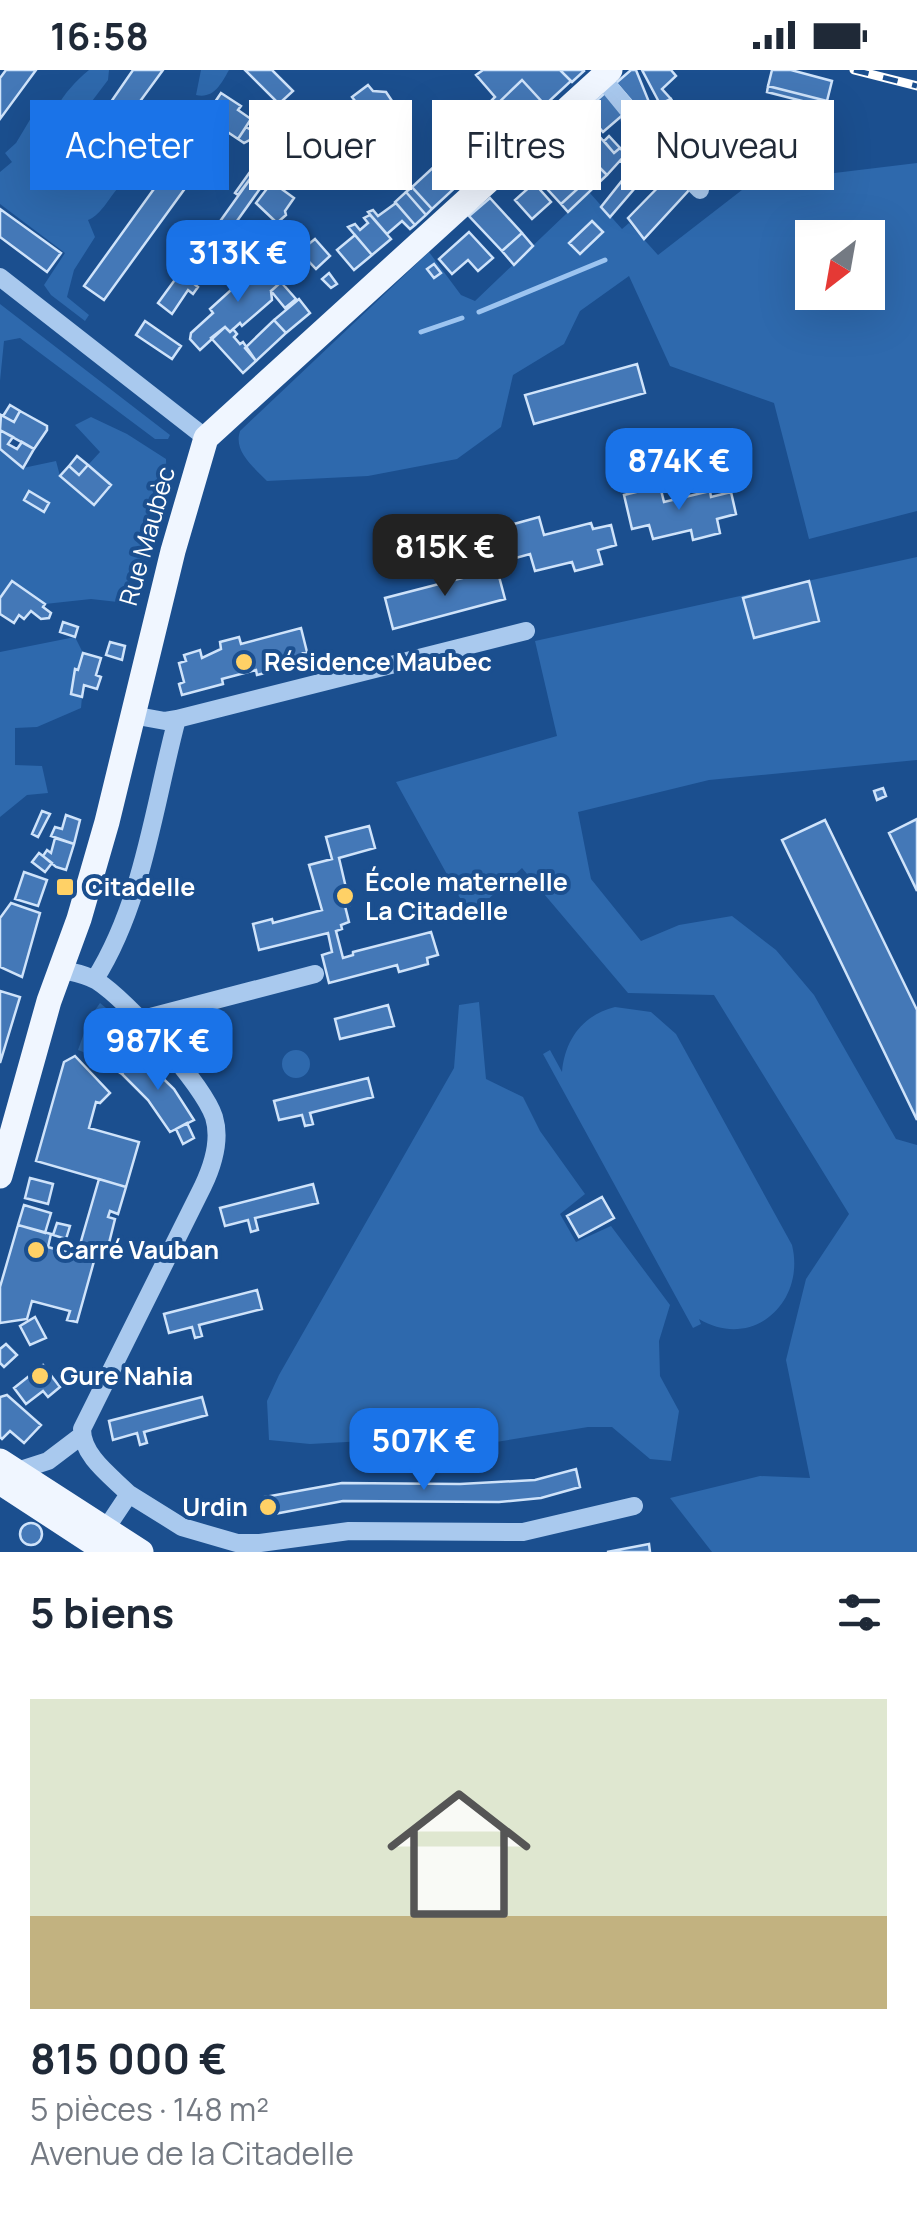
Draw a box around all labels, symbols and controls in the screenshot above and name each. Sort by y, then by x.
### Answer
text: 16:58 [50,9,149,61]
chip: Acheter [30,100,229,190]
chip: Louer [249,100,412,190]
chip: Filtres [432,100,601,190]
chip: Nouveau [621,100,834,190]
pin: 313K € [157,220,319,305]
north arrow [795,220,885,310]
map controls [795,220,885,310]
text: 313K € [188,230,288,274]
pin: 874K € [598,428,760,513]
text: 874K € [627,438,731,482]
street label: Rue Maubèc [110,462,183,610]
pin: 815K € [364,514,526,599]
text: 815K € [395,524,495,568]
place label: Résidence Maubec [264,644,492,679]
marker: Résidence Maubec [233,651,255,673]
place label: École maternelle La Citadelle [365,864,568,928]
place label: Citadelle [85,869,195,904]
marker: Citadelle [54,876,76,898]
marker: École maternelle La Citadelle [334,885,356,907]
pin: 987K € [77,1008,239,1093]
text: 987K € [106,1018,210,1062]
place label: Carré Vauban [56,1232,219,1267]
marker: Carré Vauban [25,1239,47,1261]
place label: Gure Nahia [60,1358,193,1393]
marker: Gure Nahia [29,1365,51,1387]
pin: 507K € [343,1408,505,1493]
text: 507K € [371,1418,477,1462]
place label: Urdin [182,1489,248,1524]
marker: Urdin [257,1496,279,1518]
text: 5 biens [30,1583,174,1641]
icon: filters [832,1585,887,1640]
icon: home [369,1764,549,1944]
text: 815 000 € [30,2029,227,2087]
text: 5 pièces · 148 m² [30,2087,269,2131]
text: Avenue de la Citadelle [30,2131,354,2175]

